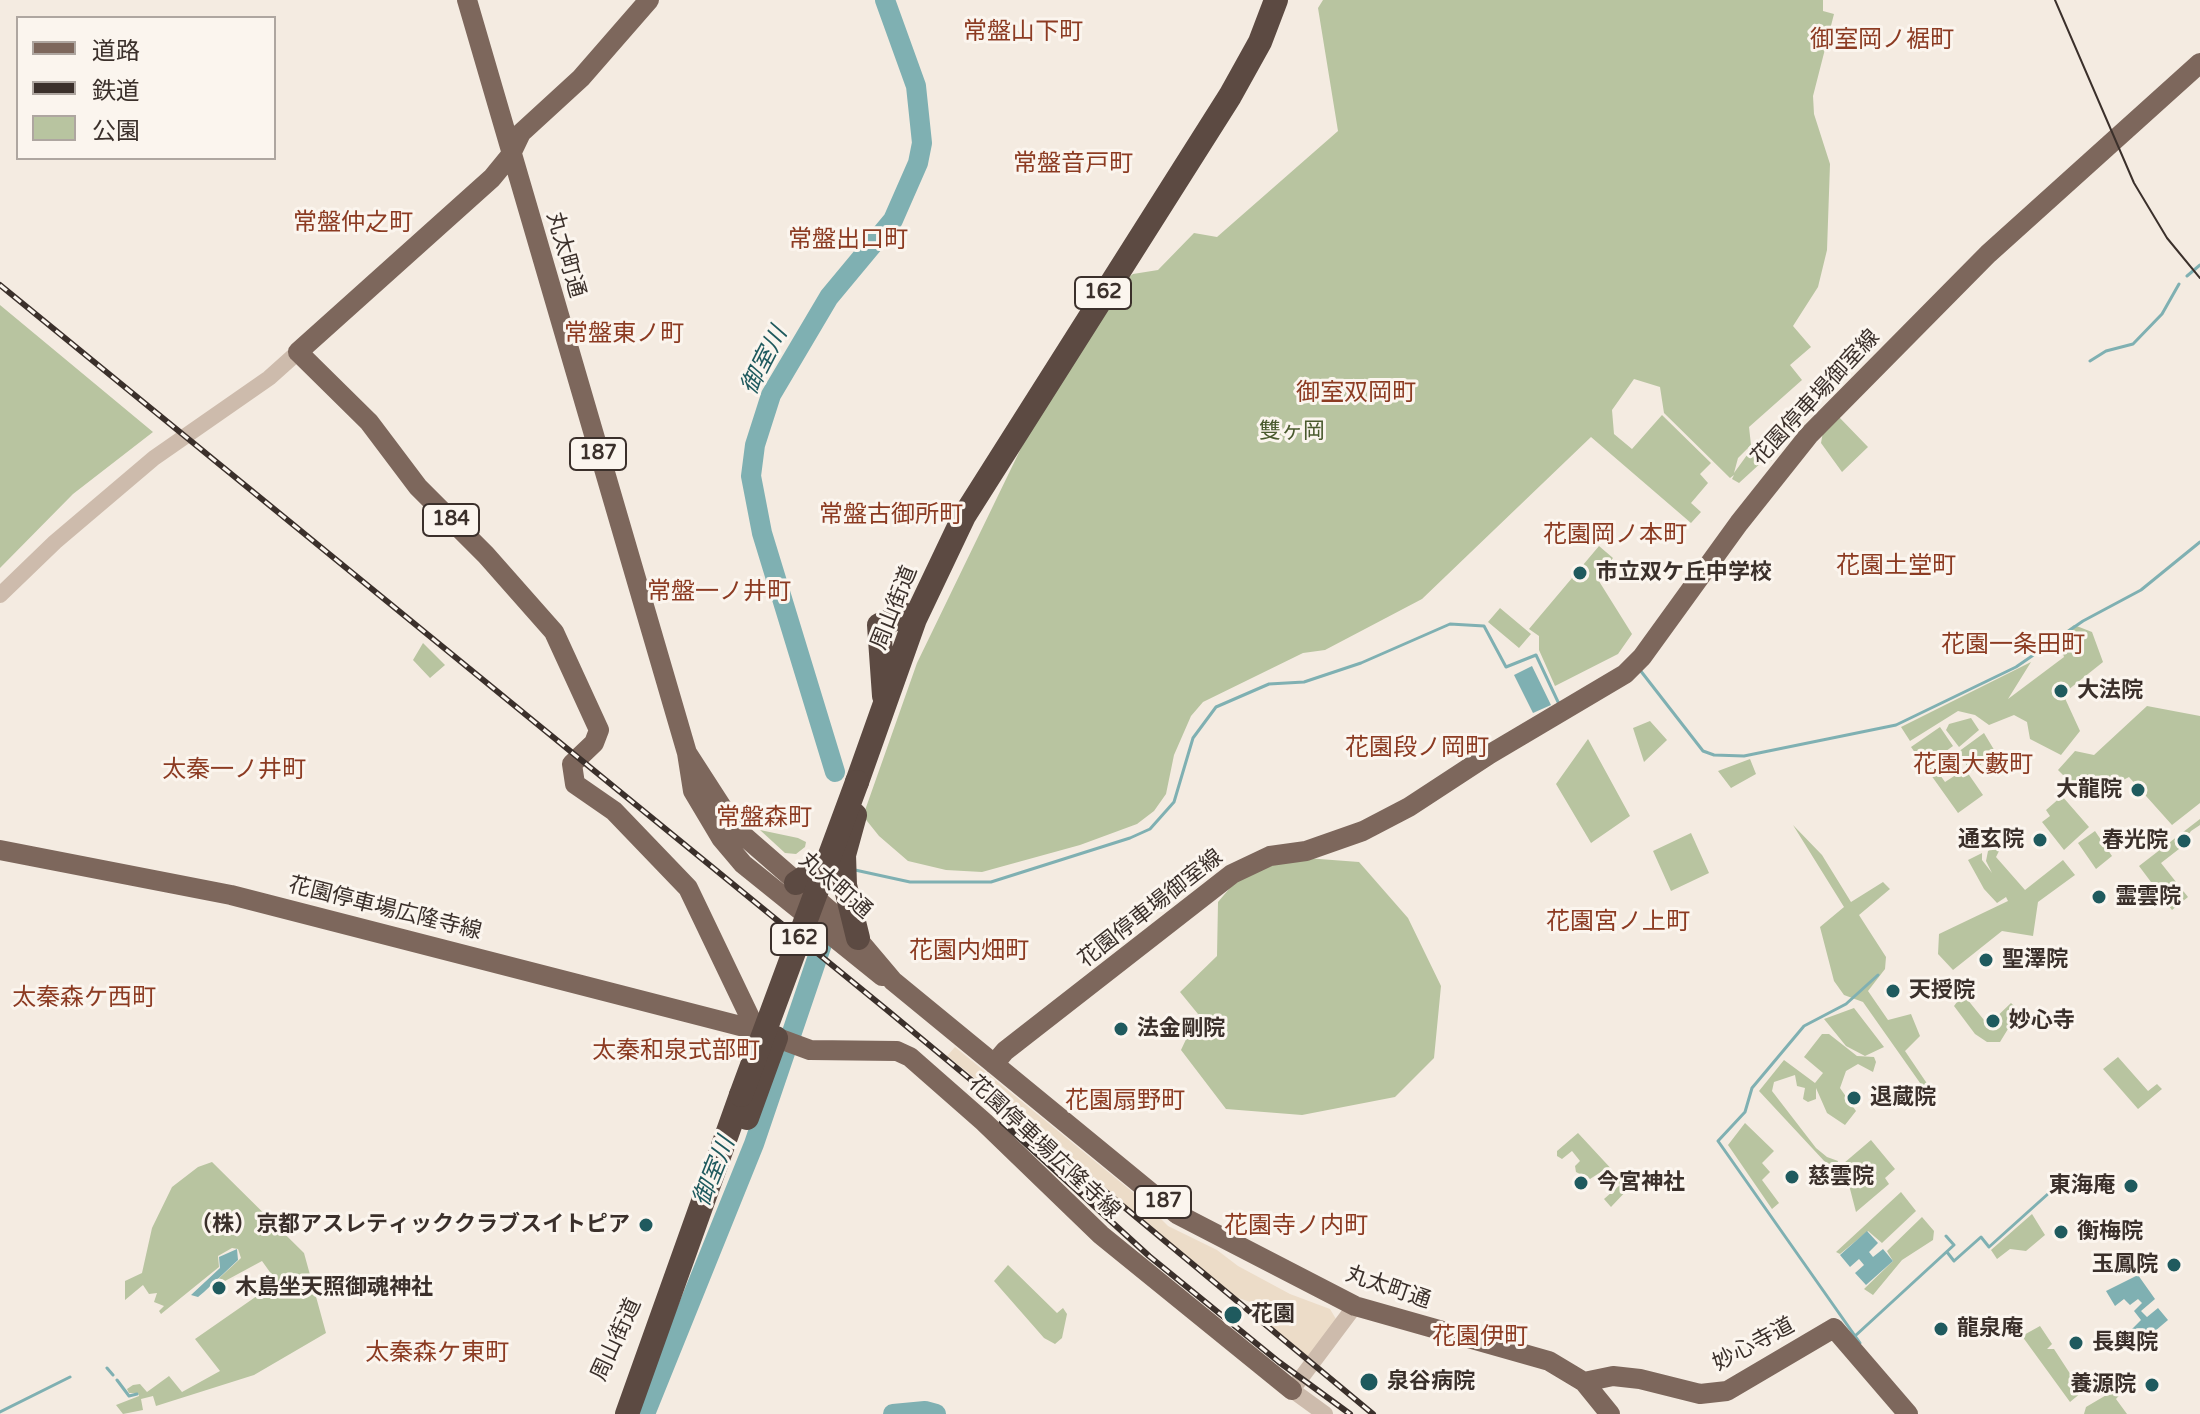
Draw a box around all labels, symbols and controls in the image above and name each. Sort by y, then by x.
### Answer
legend [16,16,276,160]
district label: 常盤山下町 [963,19,1083,47]
district label: 御室岡ノ裾町 [1810,27,1954,55]
text: 道路 [92,37,140,66]
text: 鉄道 [92,77,140,106]
text: 公園 [92,117,140,146]
district label: 常盤音戸町 [1013,151,1133,179]
street label: 丸太町通 [540,209,590,301]
district label: 常盤仲之町 [293,210,413,238]
district label: 常盤出口町 [788,227,908,255]
road number: 162 [1075,277,1131,309]
district label: 常盤東ノ町 [564,321,684,349]
water label: 御室川 [736,322,794,400]
street label: 花園停車場御室線 [1746,325,1886,471]
district label: 御室双岡町 [1296,380,1416,408]
park label: 雙ヶ岡 [1259,419,1325,445]
road number: 187 [570,438,626,470]
district label: 常盤古御所町 [819,502,963,530]
road number: 184 [423,504,479,536]
district label: 花園岡ノ本町 [1543,522,1687,550]
district label: 花園土堂町 [1836,553,1956,581]
place label: 市立双ケ丘中学校 [1596,560,1772,586]
street label: 周山街道 [866,562,924,654]
marker: 市立双ケ丘中学校 [1571,564,1589,582]
district label: 常盤一ノ井町 [647,579,791,607]
district label: 花園一条田町 [1941,632,2085,660]
place label: 大法院 [2077,678,2143,704]
marker: 大法院 [2052,682,2070,700]
district label: 花園段ノ岡町 [1345,735,1489,763]
district label: 花園大藪町 [1913,752,2033,780]
district label: 太秦一ノ井町 [162,757,306,785]
place label: 大龍院 [2056,777,2122,803]
marker: 大龍院 [2129,781,2147,799]
district label: 常盤森町 [716,805,812,833]
place label: 通玄院 [1958,827,2024,853]
place label: 春光院 [2102,828,2168,854]
marker: 通玄院 [2031,831,2049,849]
marker: 春光院 [2175,832,2193,850]
street label: 花園停車場御室線 [1074,844,1228,974]
street label: 丸太町通 [793,847,877,925]
street label: 花園停車場広隆寺線 [286,872,484,946]
place label: 霊雲院 [2115,884,2181,910]
marker: 霊雲院 [2090,888,2108,906]
district label: 花園宮ノ上町 [1546,909,1690,937]
road number: 162 [771,923,827,955]
district label: 花園内畑町 [909,938,1029,966]
place label: 聖澤院 [2002,947,2068,973]
marker: 聖澤院 [1977,951,1995,969]
place label: 天授院 [1909,978,1975,1004]
marker: 天授院 [1884,982,1902,1000]
district label: 太秦森ケ西町 [12,985,156,1013]
place label: 妙心寺 [2009,1008,2075,1034]
marker: 妙心寺 [1984,1012,2002,1030]
place label: 法金剛院 [1137,1016,1225,1042]
marker: 法金剛院 [1112,1020,1130,1038]
district label: 太秦和泉式部町 [592,1038,760,1066]
street label: 花園停車場広隆寺線 [963,1071,1125,1225]
place label: 退蔵院 [1870,1085,1936,1111]
district label: 花園扇野町 [1065,1088,1185,1116]
marker: 退蔵院 [1845,1089,1863,1107]
water label: 御室川 [688,1133,742,1211]
place label: 慈雲院 [1808,1164,1874,1190]
marker: 慈雲院 [1783,1168,1801,1186]
place label: 今宮神社 [1597,1170,1685,1196]
place label: 東海庵 [2049,1173,2115,1199]
marker: 今宮神社 [1572,1174,1590,1192]
marker: 東海庵 [2122,1177,2140,1195]
road number: 187 [1135,1186,1191,1218]
place label: （株）京都アスレティッククラブスイトピア [190,1212,630,1238]
district label: 花園寺ノ内町 [1224,1213,1368,1241]
marker: （株）京都アスレティッククラブスイトピア [637,1216,655,1234]
place label: 衡梅院 [2077,1219,2143,1245]
marker: 衡梅院 [2052,1223,2070,1241]
place label: 玉鳳院 [2092,1252,2158,1278]
marker: 玉鳳院 [2165,1256,2183,1274]
street label: 丸太町通 [1342,1261,1434,1315]
place label: 木島坐天照御魂神社 [235,1275,433,1301]
marker: 木島坐天照御魂神社 [210,1279,228,1297]
street label: 周山街道 [586,1295,648,1385]
place label: 花園 [1251,1302,1295,1328]
marker: 花園 [1222,1304,1244,1326]
street label: 妙心寺道 [1709,1313,1799,1377]
place label: 龍泉庵 [1957,1316,2023,1342]
marker: 龍泉庵 [1932,1320,1950,1338]
district label: 花園伊町 [1432,1324,1528,1352]
place label: 長輿院 [2092,1330,2158,1356]
marker: 長輿院 [2067,1334,2085,1352]
district label: 太秦森ケ東町 [365,1340,509,1368]
place label: 泉谷病院 [1387,1369,1475,1395]
marker: 泉谷病院 [1358,1371,1380,1393]
place label: 養源院 [2070,1372,2136,1398]
marker: 養源院 [2143,1376,2161,1394]

